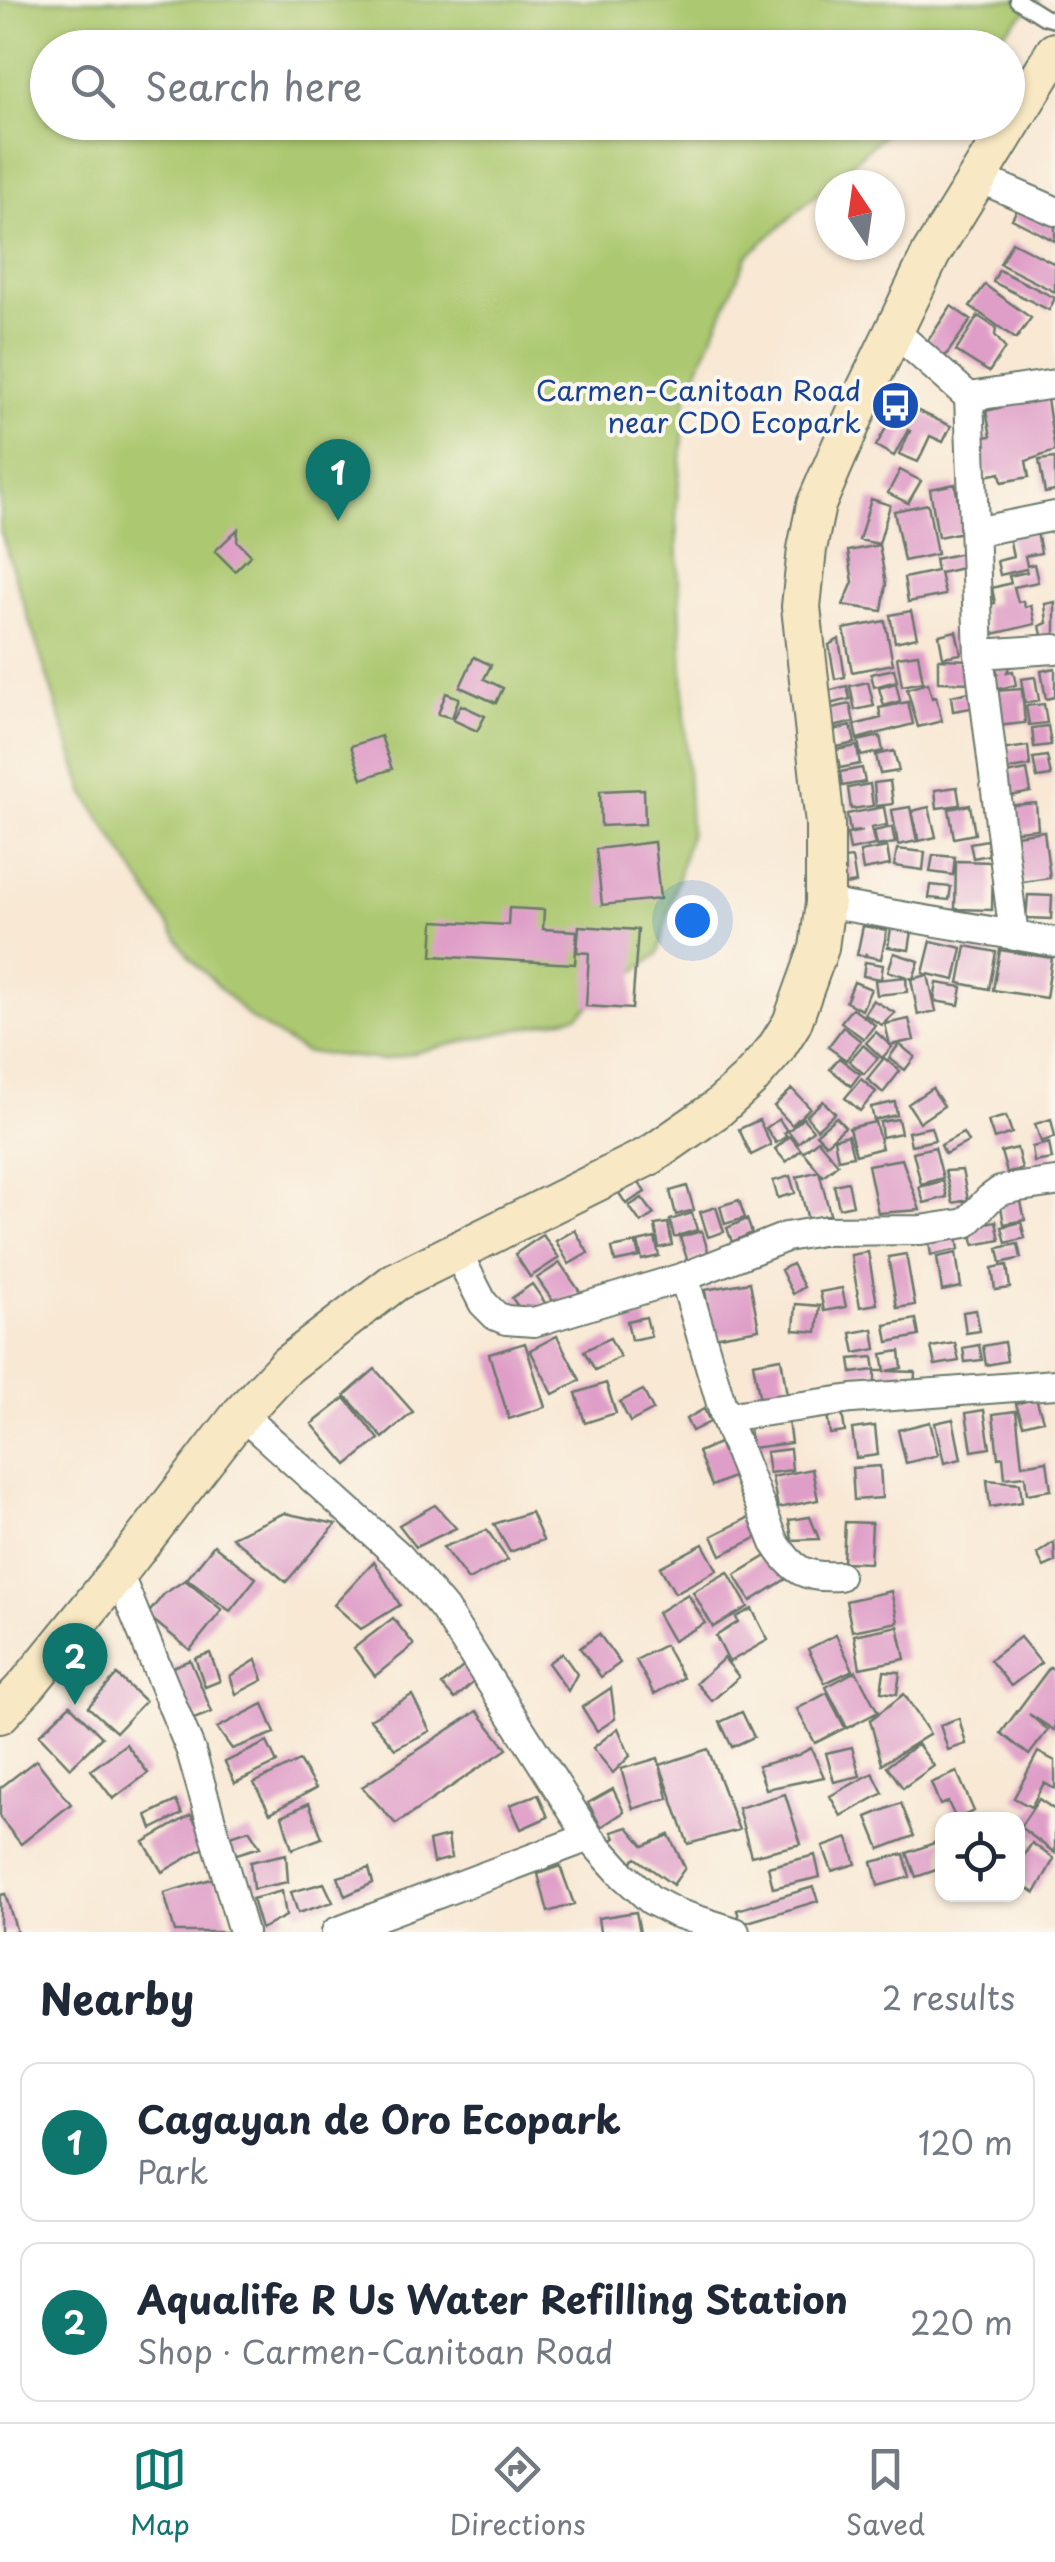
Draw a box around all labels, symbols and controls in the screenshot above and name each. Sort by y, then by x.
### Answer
search box [30,30,1025,140]
text: Search here [145,57,362,114]
icon: search [65,58,120,113]
north arrow [815,170,905,260]
place label: Carmen-Canitoan Road near CDO Ecopark [536,368,861,443]
bus stop icon: Carmen-Canitoan Road near CDO Ecopark [870,379,922,431]
pin: 1 [306,438,370,521]
your location [667,895,718,946]
pin: 2 [42,1622,108,1705]
map controls [935,1812,1025,1902]
button: locate [935,1812,1025,1902]
text: Nearby [40,1966,194,2029]
text: 2 results [882,1973,1015,2021]
text: Cagayan de Oro Ecopark [137,2090,621,2147]
text: 1 [67,2118,82,2166]
text: 120 m [918,2118,1013,2166]
text: Park [137,2147,209,2195]
text: Aqualife R Us Water Refilling Station [137,2270,848,2327]
text: 2 [63,2298,86,2346]
text: 220 m [910,2298,1013,2346]
text: Shop · Carmen-Canitoan Road [137,2327,613,2375]
tab: Map [130,2442,190,2545]
tab: Directions [450,2442,586,2545]
tab: Saved [846,2442,925,2545]

